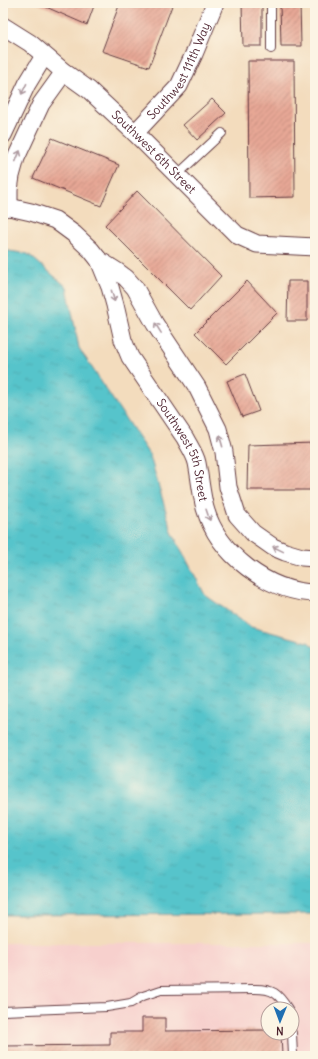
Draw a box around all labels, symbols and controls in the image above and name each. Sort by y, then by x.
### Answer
street label: Southwest 111th Way [144,20,213,122]
one-way arrow [20,83,27,95]
street label: Southwest 6th Street [109,107,199,197]
one-way arrow [15,150,22,162]
one-way arrow [110,290,117,303]
one-way arrow [154,323,162,334]
street label: Southwest 5th Street [153,396,211,503]
one-way arrow [217,434,224,447]
one-way arrow [204,508,212,520]
one-way arrow [272,545,284,552]
north arrow [260,1001,300,1041]
text: N [276,1024,284,1038]

